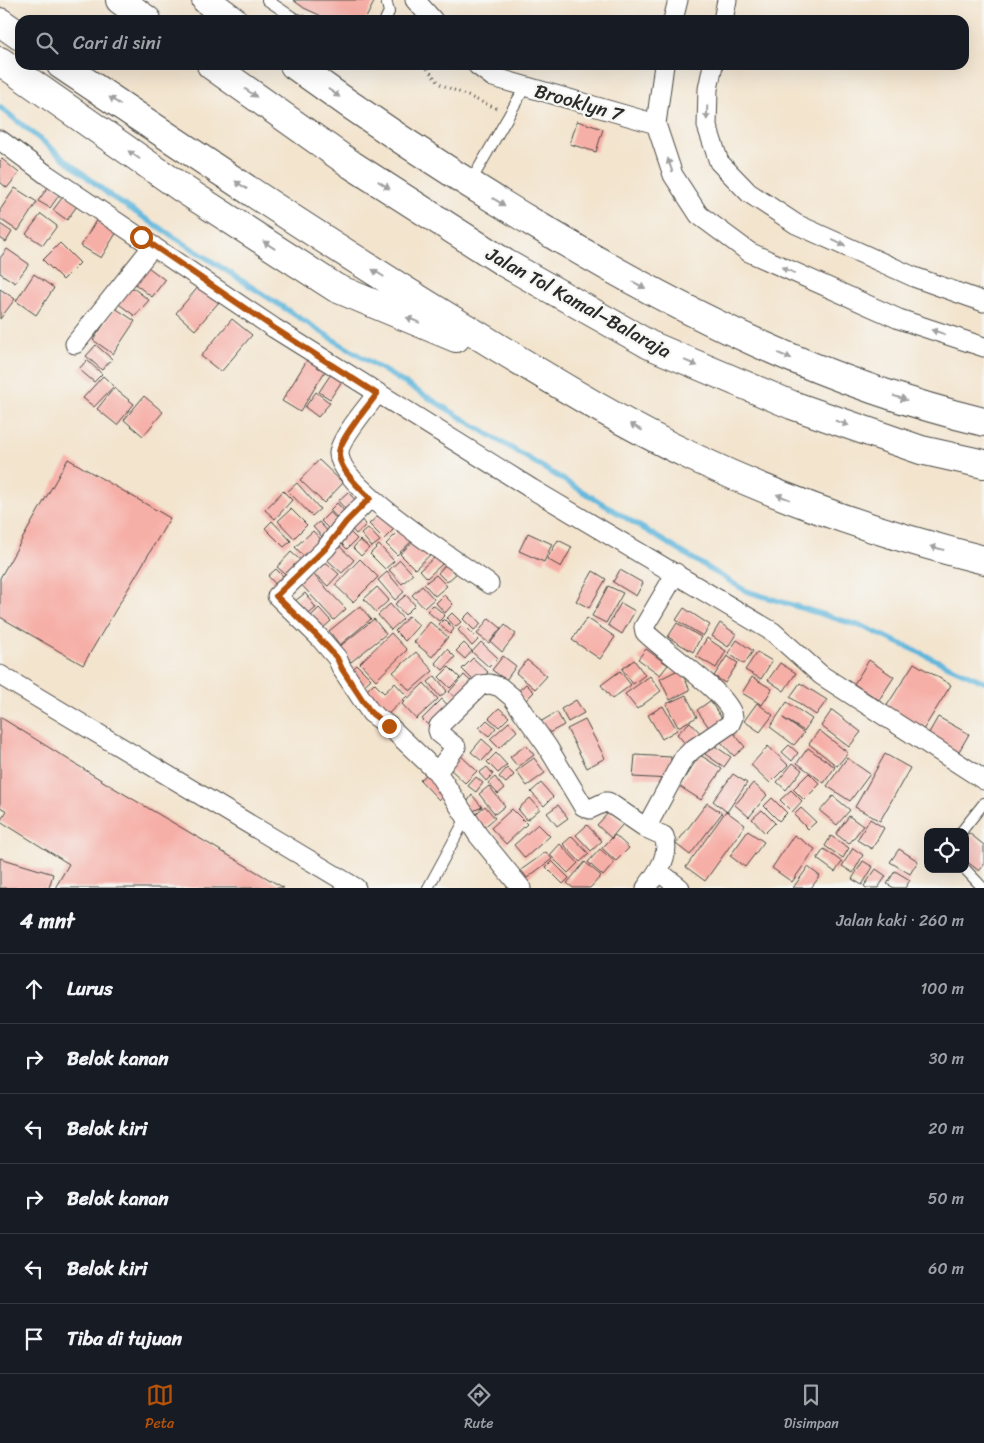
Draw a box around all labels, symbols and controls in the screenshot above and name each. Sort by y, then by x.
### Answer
search box [15,15,969,70]
text: Cari di sini [73,26,161,59]
icon: search [33,29,61,57]
street label: Brooklyn 7 [531,74,628,131]
one-way arrow [244,88,257,98]
one-way arrow [327,88,341,98]
one-way arrow [108,96,122,106]
one-way arrow [703,105,711,121]
one-way arrow [127,150,141,160]
one-way arrow [666,158,673,173]
one-way arrow [234,180,248,190]
one-way arrow [378,181,391,190]
one-way arrow [492,198,505,207]
route start [130,226,153,249]
street label: Jalan Tol Kamal–Balaraja [479,237,678,367]
one-way arrow [263,240,276,250]
one-way arrow [832,240,846,248]
one-way arrow [781,265,795,273]
one-way arrow [371,268,384,278]
one-way arrow [632,280,645,289]
one-way arrow [406,315,420,323]
one-way arrow [930,328,945,335]
one-way arrow [778,352,792,360]
one-way arrow [684,359,698,367]
one-way arrow [893,394,908,402]
one-way arrow [835,420,850,427]
one-way arrow [629,423,643,431]
one-way arrow [776,492,790,500]
one-way arrow [929,544,944,552]
route end [378,715,401,738]
map controls [924,828,969,873]
button: locate [924,828,969,873]
text: 4 mnt [20,902,75,940]
text: Jalan kaki · 260 m [836,906,964,935]
text: Lurus [67,972,113,1005]
text: 100 m [920,974,964,1003]
icon: ahead [20,975,48,1003]
text: Belok kanan [67,1042,169,1075]
text: 30 m [929,1044,964,1073]
icon: right [20,1045,48,1073]
text: Belok kiri [67,1112,147,1145]
text: 20 m [928,1114,964,1143]
icon: left [20,1115,48,1143]
text: Belok kanan [67,1182,169,1215]
text: 50 m [928,1184,964,1213]
icon: right [20,1185,48,1213]
text: Belok kiri [67,1252,147,1285]
text: 60 m [928,1254,964,1283]
icon: left [20,1255,48,1283]
text: Tiba di tujuan [67,1322,182,1355]
icon: arrive [20,1325,48,1353]
tab: Peta [145,1381,174,1436]
tab: Rute [464,1381,493,1436]
tab: Disimpan [784,1381,839,1436]

